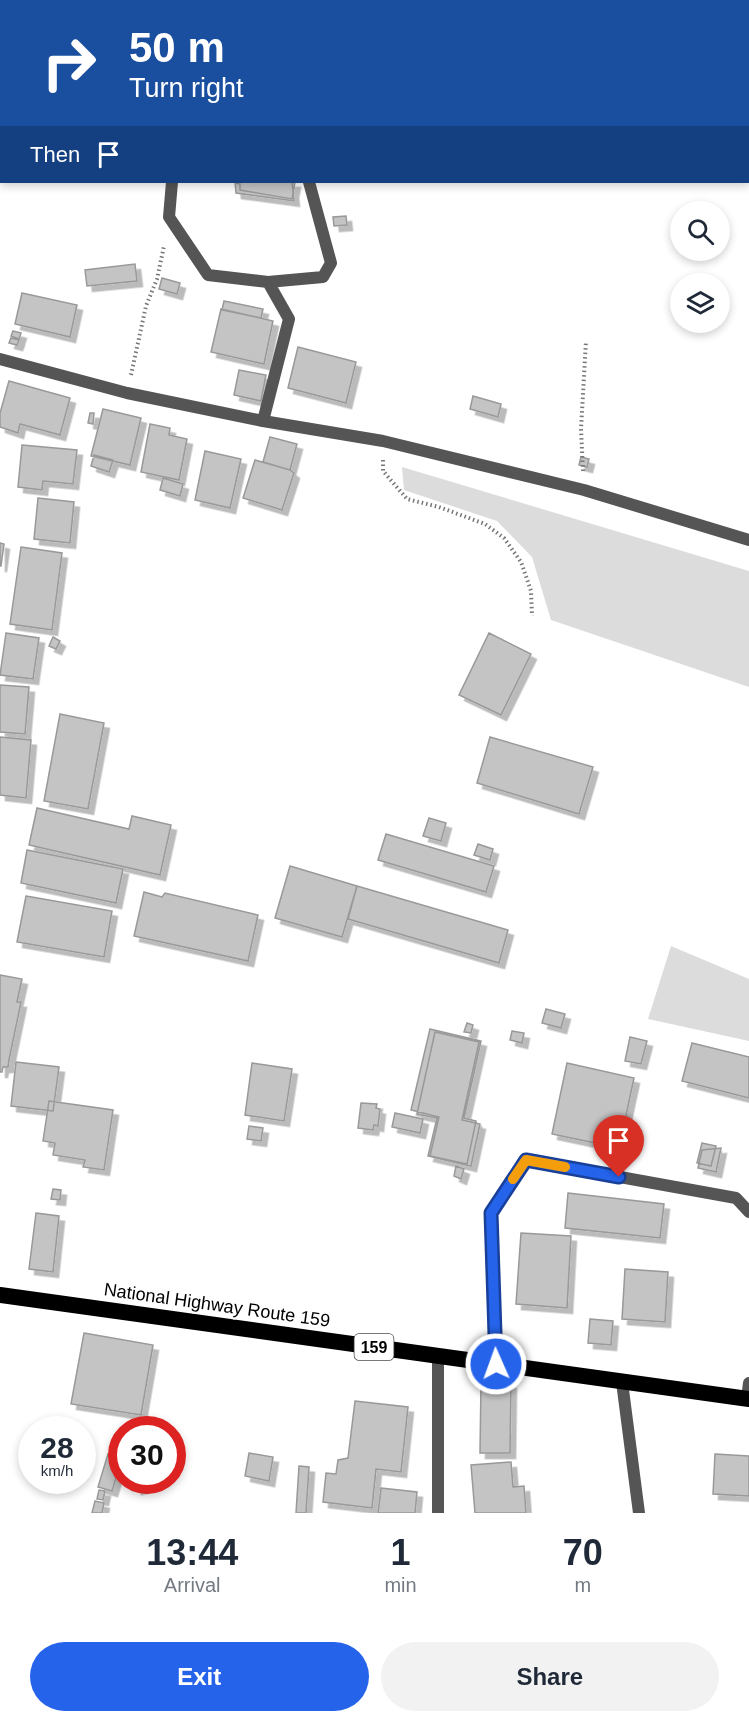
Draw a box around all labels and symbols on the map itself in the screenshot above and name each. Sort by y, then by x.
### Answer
pin [593,1115,644,1177]
street label: National Highway Route 159 [103,1279,331,1331]
position arrow [464,1332,528,1396]
road number: 159 [354,1334,394,1360]
speed limit sign: 30 [108,1416,186,1494]

